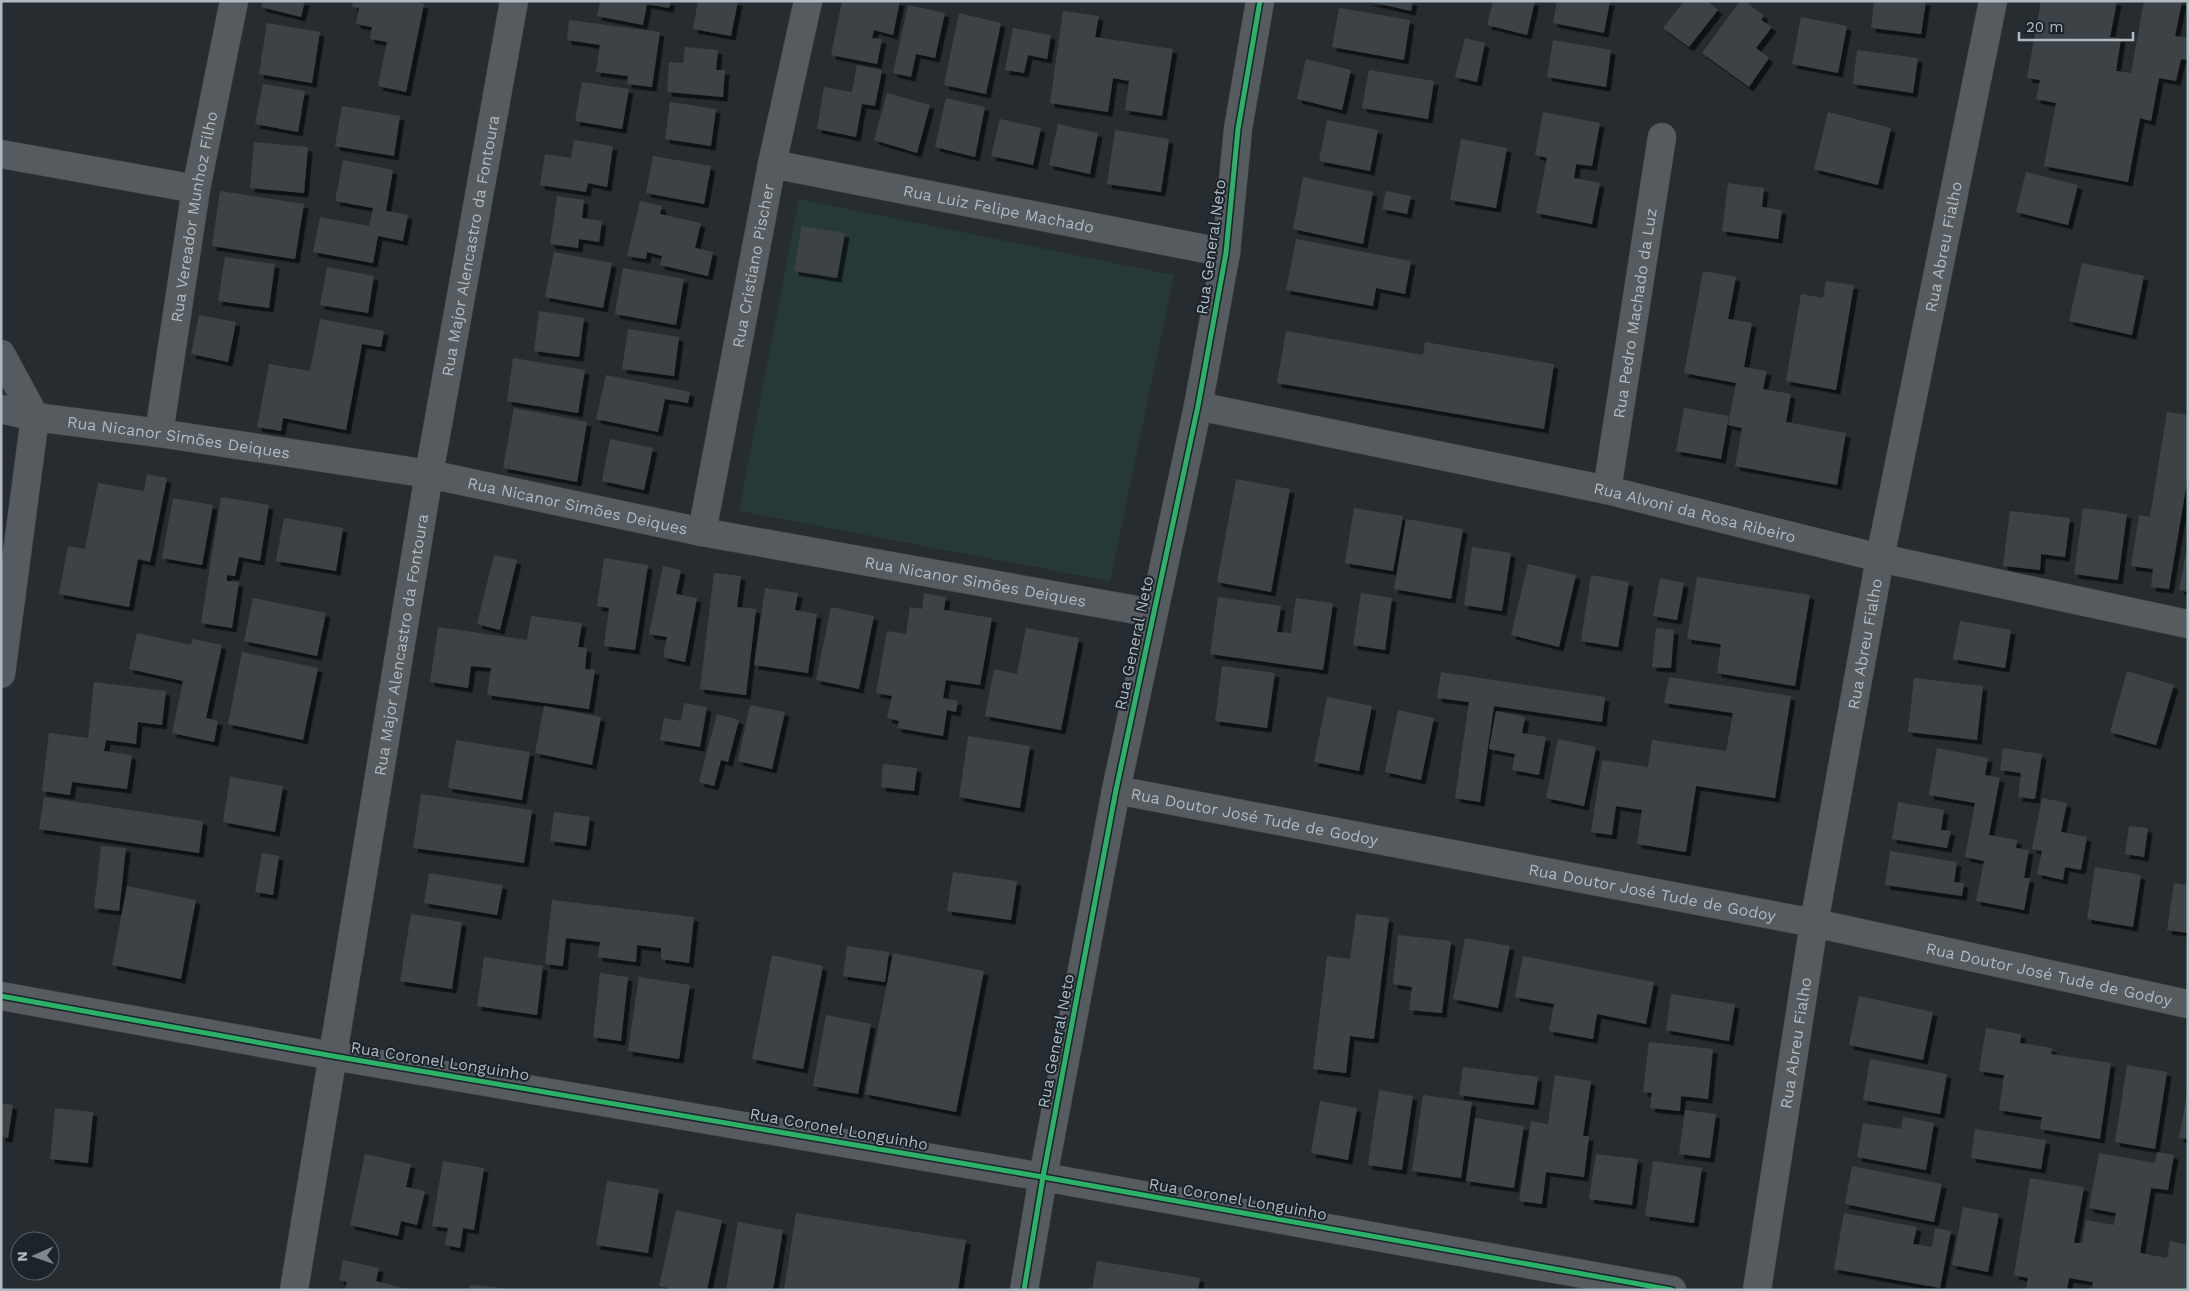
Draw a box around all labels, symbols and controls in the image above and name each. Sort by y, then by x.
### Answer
scale bar [2019,10,2133,42]
text: 20 m [2026,18,2064,36]
street label: Rua Vereador Munhoz Filho [166,110,221,324]
street label: Rua Major Alencastro da Fontoura [437,114,503,378]
street label: Rua General Neto [1192,178,1230,316]
street label: Rua Luiz Felipe Machado [901,180,1096,236]
street label: Rua Abreu Fialho [1921,180,1966,314]
street label: Rua Cristiano Pischer [728,182,778,350]
street label: Rua Pedro Machado da Luz [1609,207,1660,420]
street label: Rua Nicanor Simões Deiques [66,412,291,462]
street label: Rua Nicanor Simões Deiques [466,473,690,538]
street label: Rua Alvoni da Rosa Ribeiro [1592,478,1798,546]
street label: Rua Major Alencastro da Fontoura [370,512,432,777]
street label: Rua Nicanor Simões Deiques [863,552,1088,610]
street label: Rua General Neto [1111,574,1157,712]
street label: Rua Abreu Fialho [1843,577,1886,711]
street label: Rua Doutor José Tude de Godoy [1129,784,1380,849]
street label: Rua Doutor José Tude de Godoy [1527,859,1778,925]
street label: Rua Doutor José Tude de Godoy [1924,938,2175,1010]
street label: Rua General Neto [1034,972,1078,1110]
street label: Rua Abreu Fialho [1776,976,1815,1110]
street label: Rua Coronel Longuinho [349,1037,531,1085]
street label: Rua Coronel Longuinho [748,1104,930,1154]
street label: Rua Coronel Longuinho [1147,1174,1329,1224]
north arrow [10,1231,60,1281]
text: N [14,1251,30,1262]

